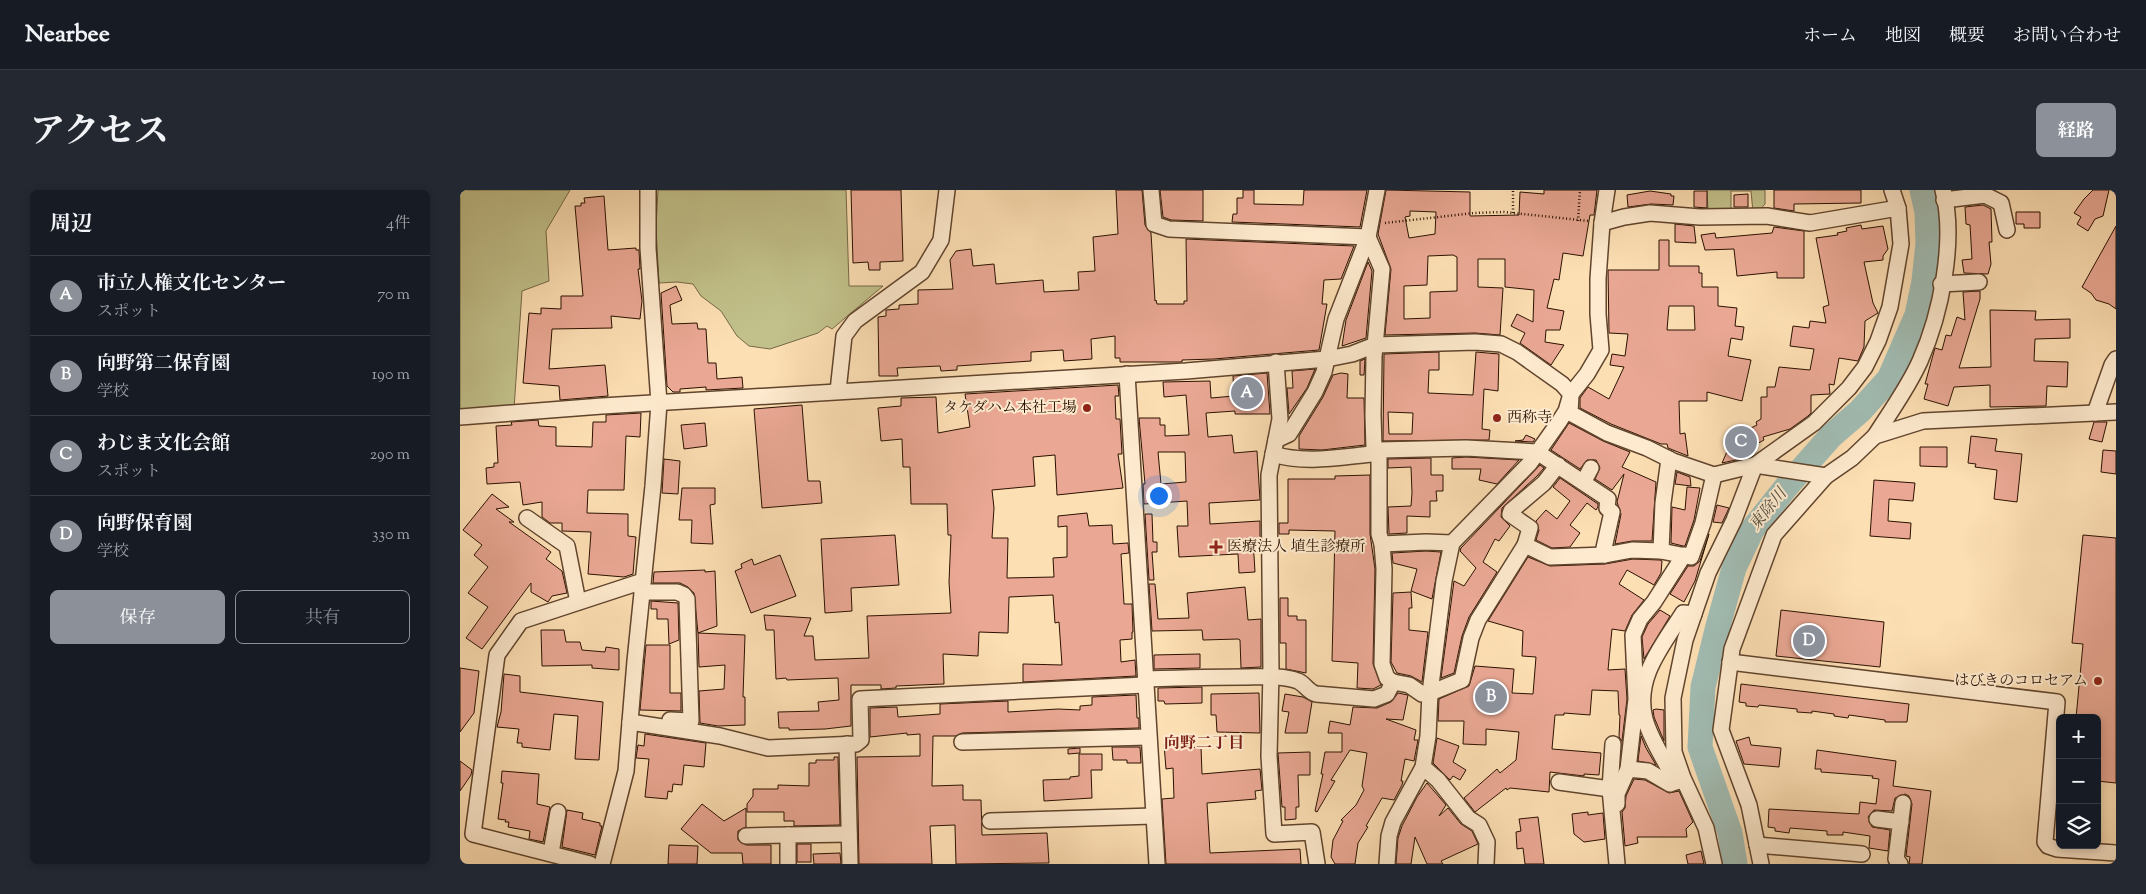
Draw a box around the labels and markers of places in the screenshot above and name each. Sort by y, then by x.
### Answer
pin: A [1231,374,1263,412]
place label: タケダハム本社工場 [943,398,1077,419]
marker: タケダハム本社工場 [1081,402,1093,414]
place label: 西称寺 [1507,408,1552,429]
marker: 西称寺 [1491,412,1503,424]
pin: C [1725,423,1757,461]
place label: 医療法人 埴生診療所 [1227,537,1365,558]
marker: 医療法人 埴生診療所 [1209,540,1223,554]
pin: D [1793,622,1825,660]
place label: はびきのコロセアム [1954,671,2088,692]
marker: はびきのコロセアム [2092,675,2104,687]
pin: B [1475,678,1507,716]

